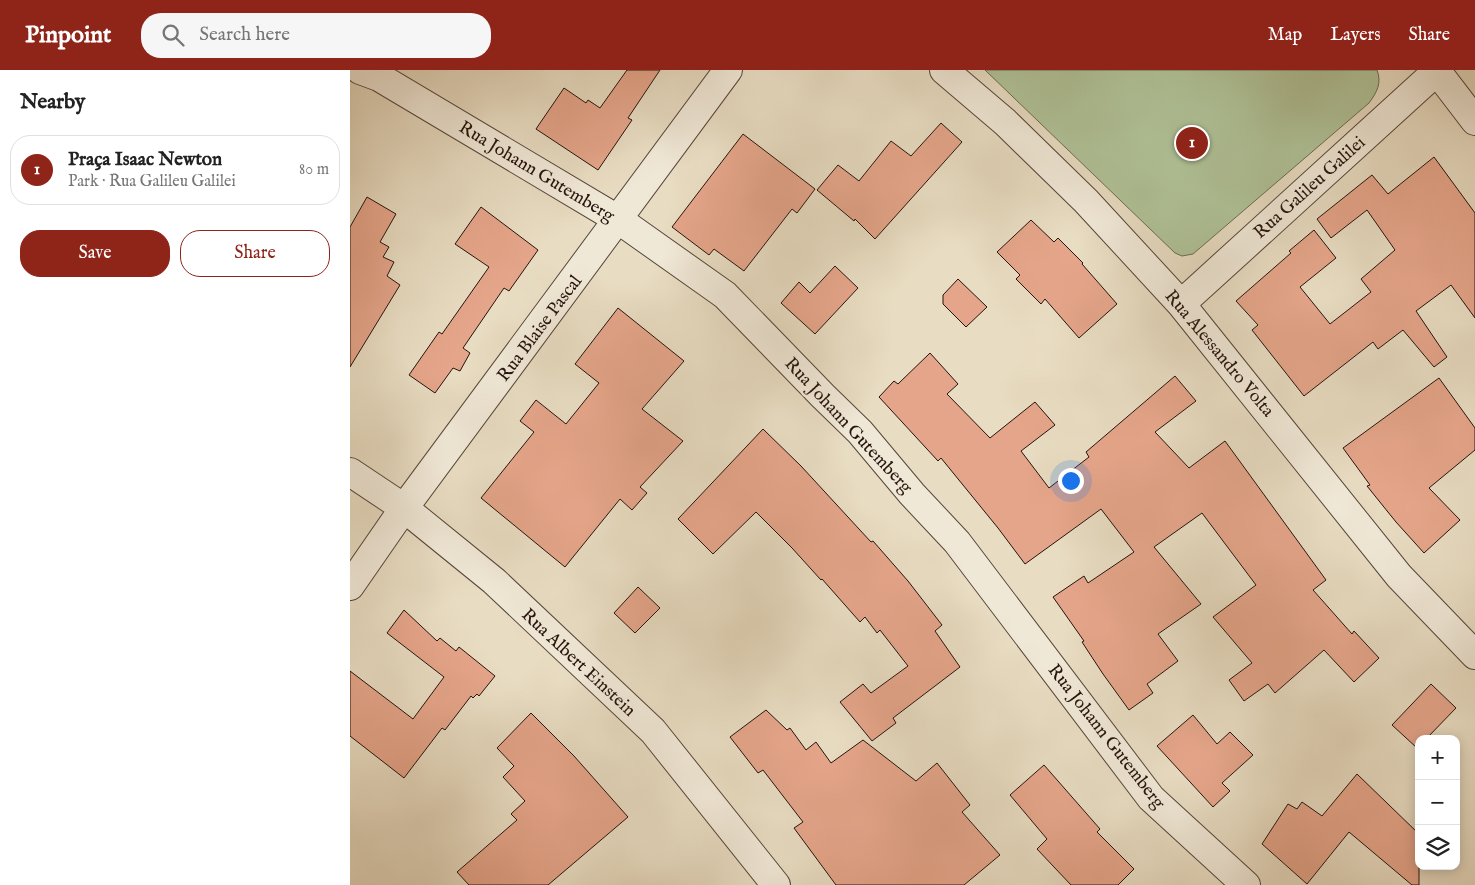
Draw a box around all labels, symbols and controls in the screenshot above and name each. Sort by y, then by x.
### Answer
search box [141,13,491,58]
text: Pinpoint [25,20,111,51]
icon: search [159,21,187,49]
text: Search here [199,23,290,47]
text: Map [1268,24,1302,47]
text: Layers [1330,24,1381,47]
text: Share [1409,24,1450,47]
text: Nearby [20,89,85,116]
street label: Rua Johann Gutemberg [454,117,619,228]
pin: 1 [1176,124,1208,162]
street label: Rua Galileu Galilei [1249,132,1371,244]
text: Praça Isaac Newton [68,148,222,172]
text: 1 [34,160,40,180]
text: 80 m [299,160,329,180]
text: Park · Rua Galileu Galilei [68,172,236,192]
button: Save [20,230,170,277]
button: Share [180,230,330,277]
street label: Rua Blaise Pascal [493,271,588,387]
street label: Rua Alessandro Volta [1159,286,1279,422]
street label: Rua Johann Gutemberg [779,353,917,499]
your location [1058,468,1084,494]
street label: Rua Albert Einstein [516,604,640,722]
street label: Rua Johann Gutemberg [1042,660,1170,814]
map controls [1415,735,1460,870]
button: + [1415,735,1460,780]
button: − [1415,780,1460,825]
button: layers [1415,825,1460,870]

